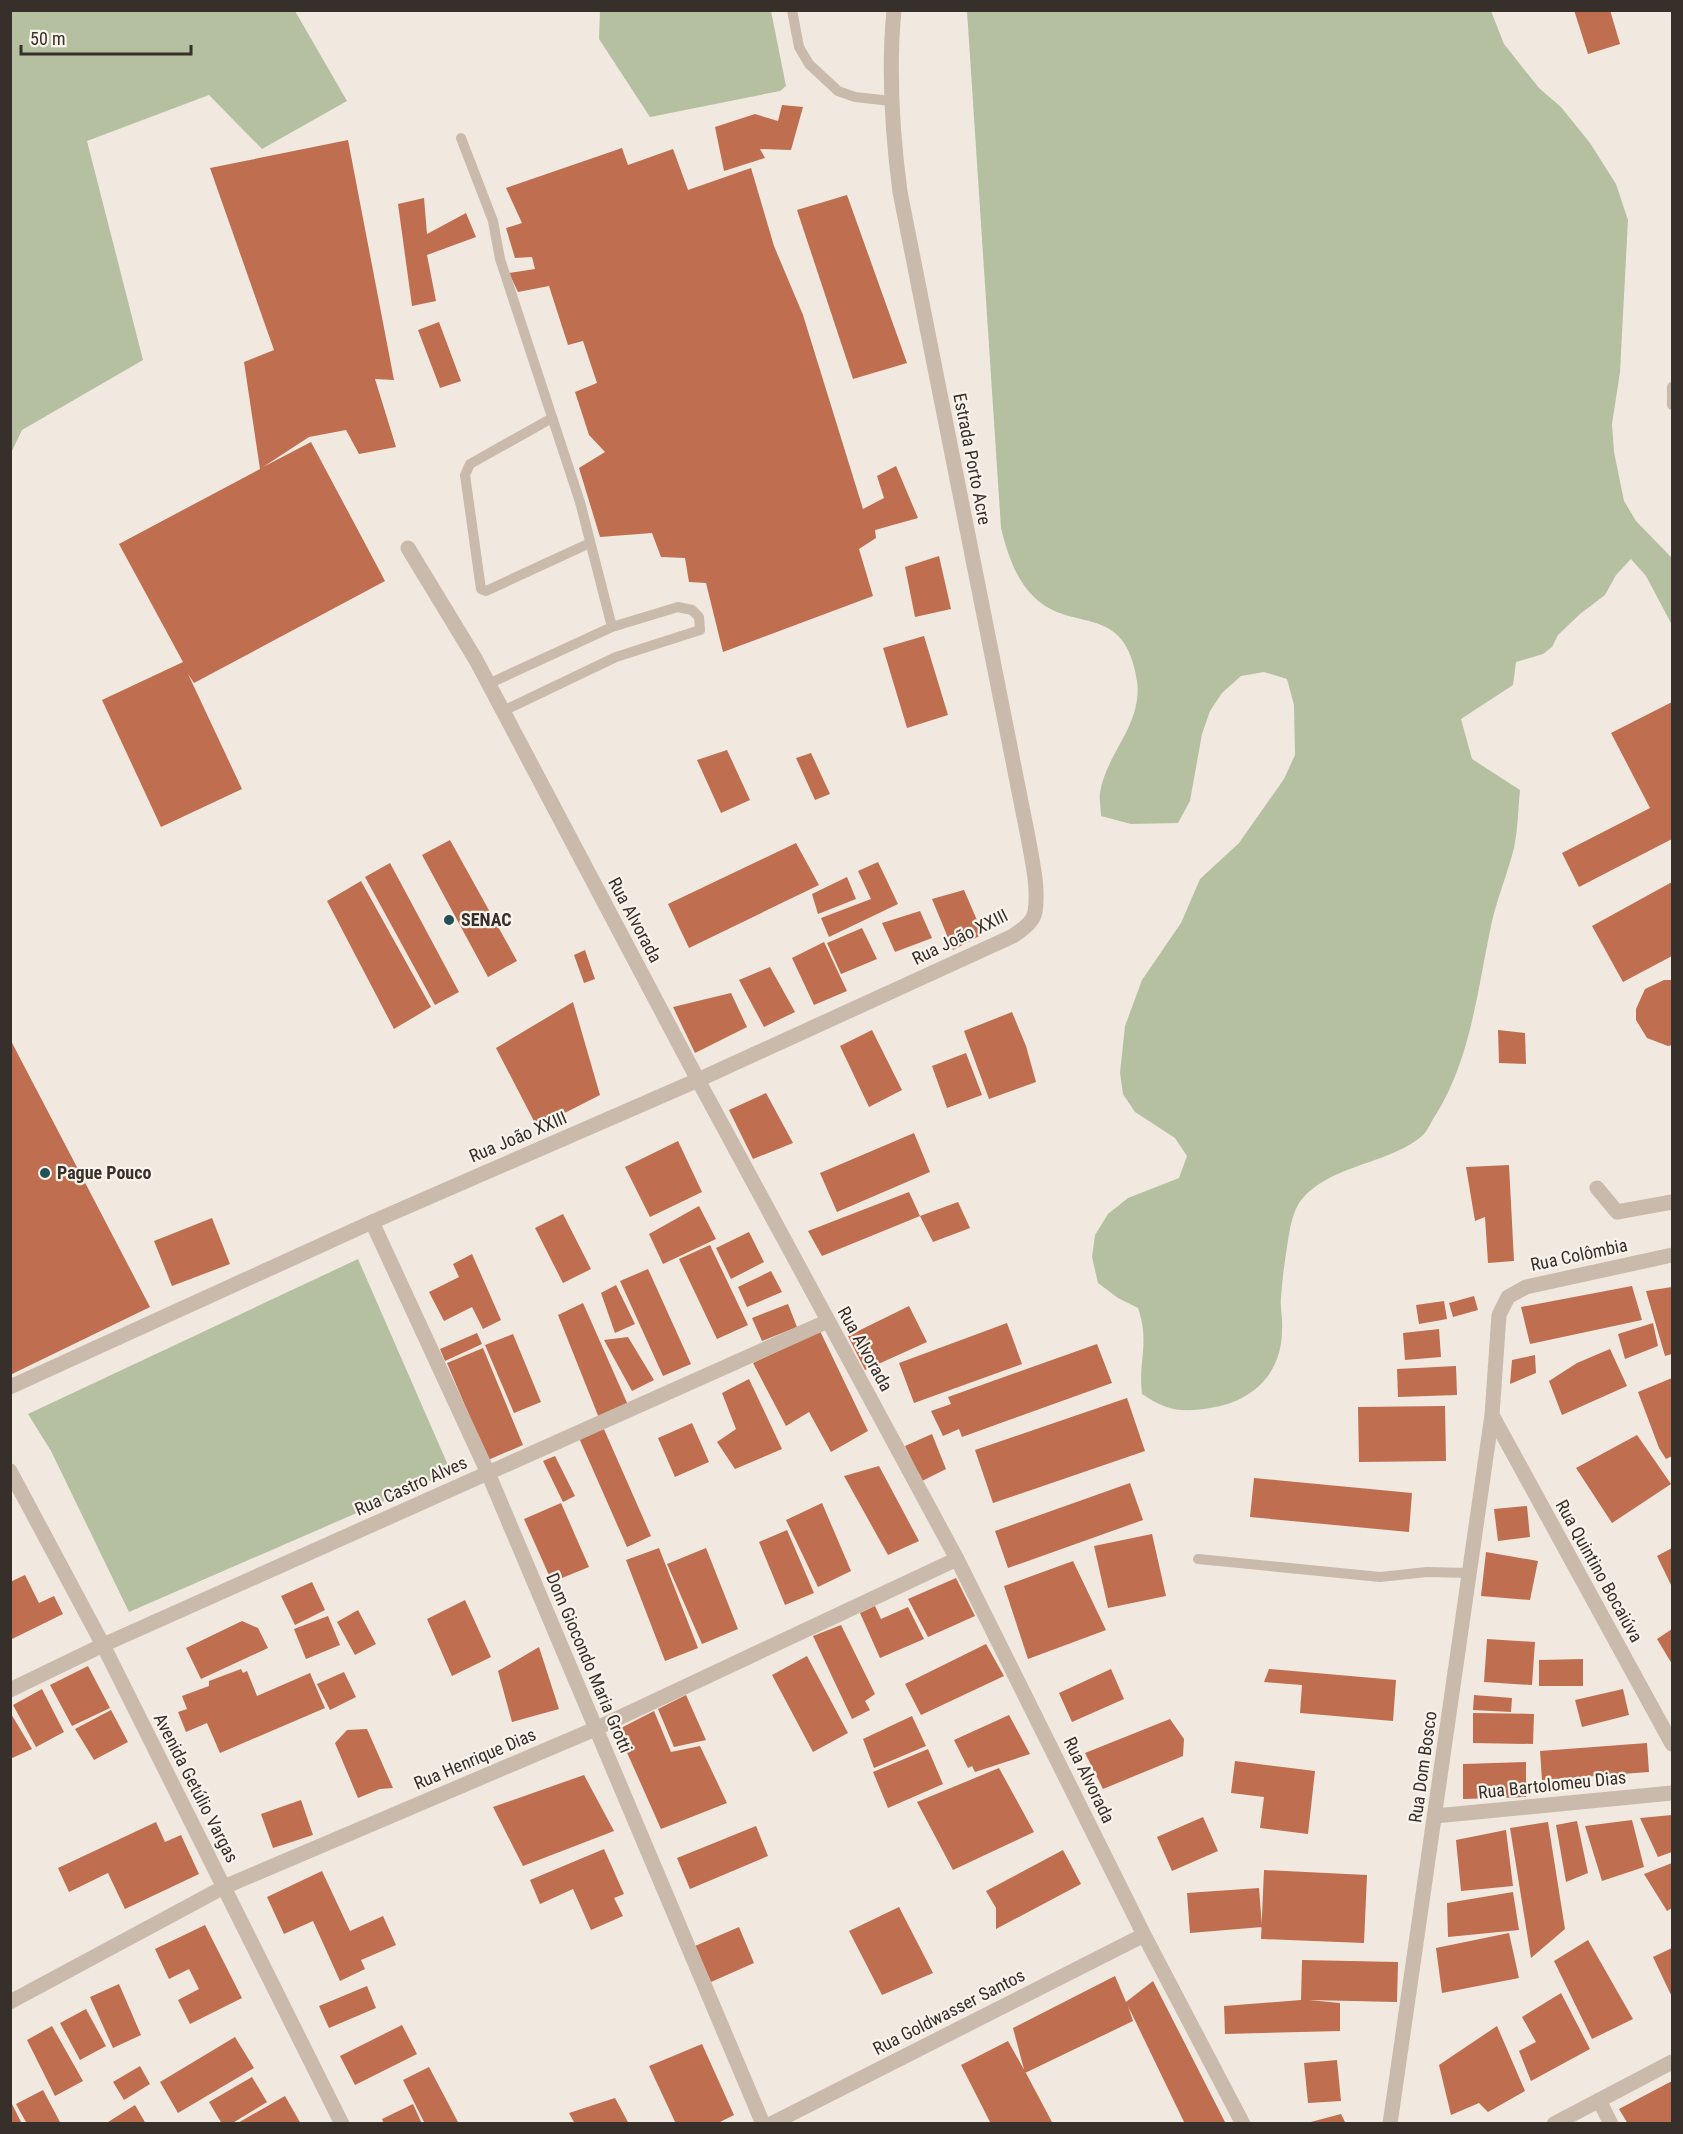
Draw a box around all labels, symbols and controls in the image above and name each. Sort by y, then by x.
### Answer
scale bar [21,18,190,56]
text: 50 m [30,28,65,49]
street label: Estrada Porto Acre [949,391,996,526]
street label: Rua Alvorada [604,874,667,966]
street label: Rua João XXIII [908,904,1011,969]
place label: SENAC [461,909,512,930]
marker: SENAC [442,913,456,927]
street label: Rua João XXIII [466,1107,570,1167]
place label: Pague Pouco [57,1162,151,1183]
marker: Pague Pouco [38,1166,52,1180]
street label: Rua Colômbia [1528,1234,1629,1275]
street label: Rua Alvorada [834,1303,897,1395]
street label: Rua Castro Alves [351,1451,470,1520]
street label: Rua Quintino Bocaiúva [1552,1496,1647,1646]
street label: Dom Giocondo Maria Grotti [542,1570,637,1756]
street label: Avenida Getúlio Vargas [150,1710,243,1866]
street label: Rua Dom Bosco [1404,1710,1441,1824]
street label: Rua Henrique Dias [411,1723,539,1794]
street label: Rua Alvorada [1060,1733,1119,1826]
street label: Rua Bartolomeu Dias [1477,1766,1627,1803]
street label: Rua Goldwasser Santos [869,1964,1028,2059]

